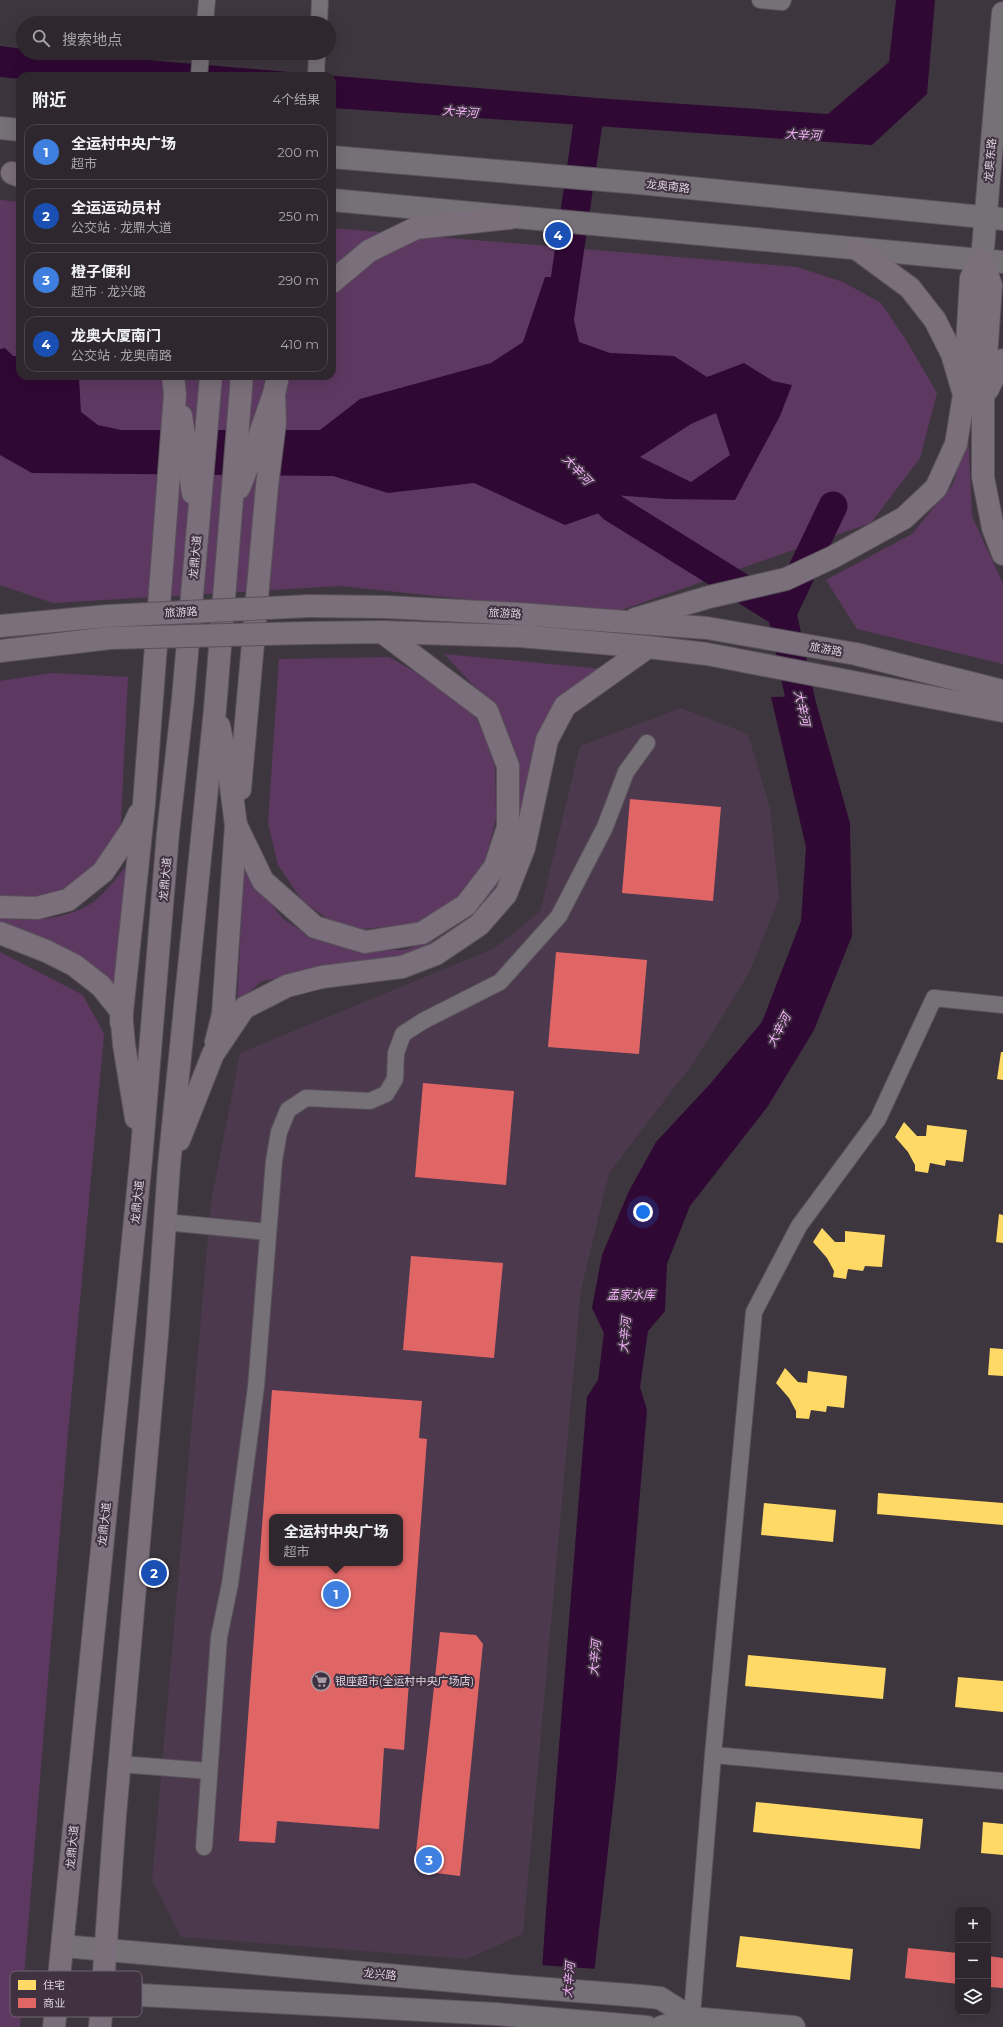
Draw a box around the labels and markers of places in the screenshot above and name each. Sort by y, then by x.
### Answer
pin: 4 [545,220,571,250]
pin: 2 [141,1558,167,1588]
pin: 1 [323,1579,349,1609]
supermarket icon: 银座超市(全运村中央广场店) [310,1670,332,1692]
place label: 银座超市(全运村中央广场店) [335,1674,474,1688]
pin: 3 [416,1845,442,1875]

